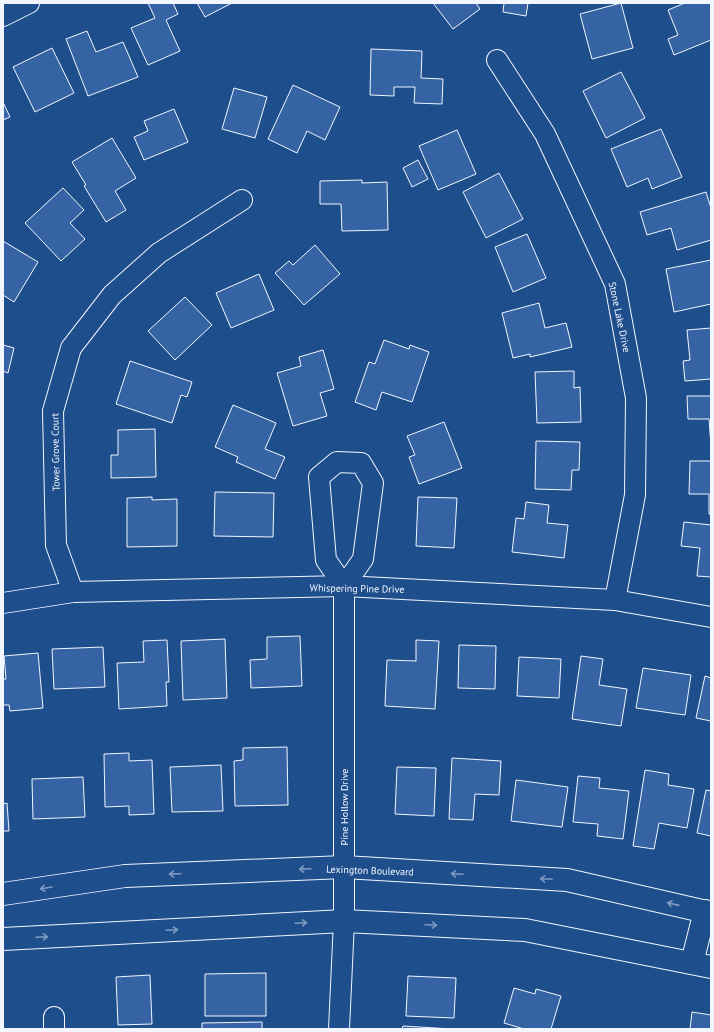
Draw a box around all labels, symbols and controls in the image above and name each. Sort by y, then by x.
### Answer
street label: Stone Lake Drive [606,281,633,354]
street label: Tower Grove Court [48,412,63,491]
street label: Whispering Pine Drive [310,581,404,596]
street label: Pine Hollow Drive [338,769,351,845]
street label: Lexington Boulevard [326,862,414,879]
one-way arrow [299,865,312,872]
one-way arrow [169,870,182,878]
one-way arrow [451,870,464,877]
one-way arrow [540,875,553,883]
one-way arrow [40,884,53,892]
one-way arrow [667,900,680,908]
one-way arrow [295,919,308,927]
one-way arrow [424,922,437,929]
one-way arrow [165,926,178,933]
one-way arrow [35,933,48,940]

